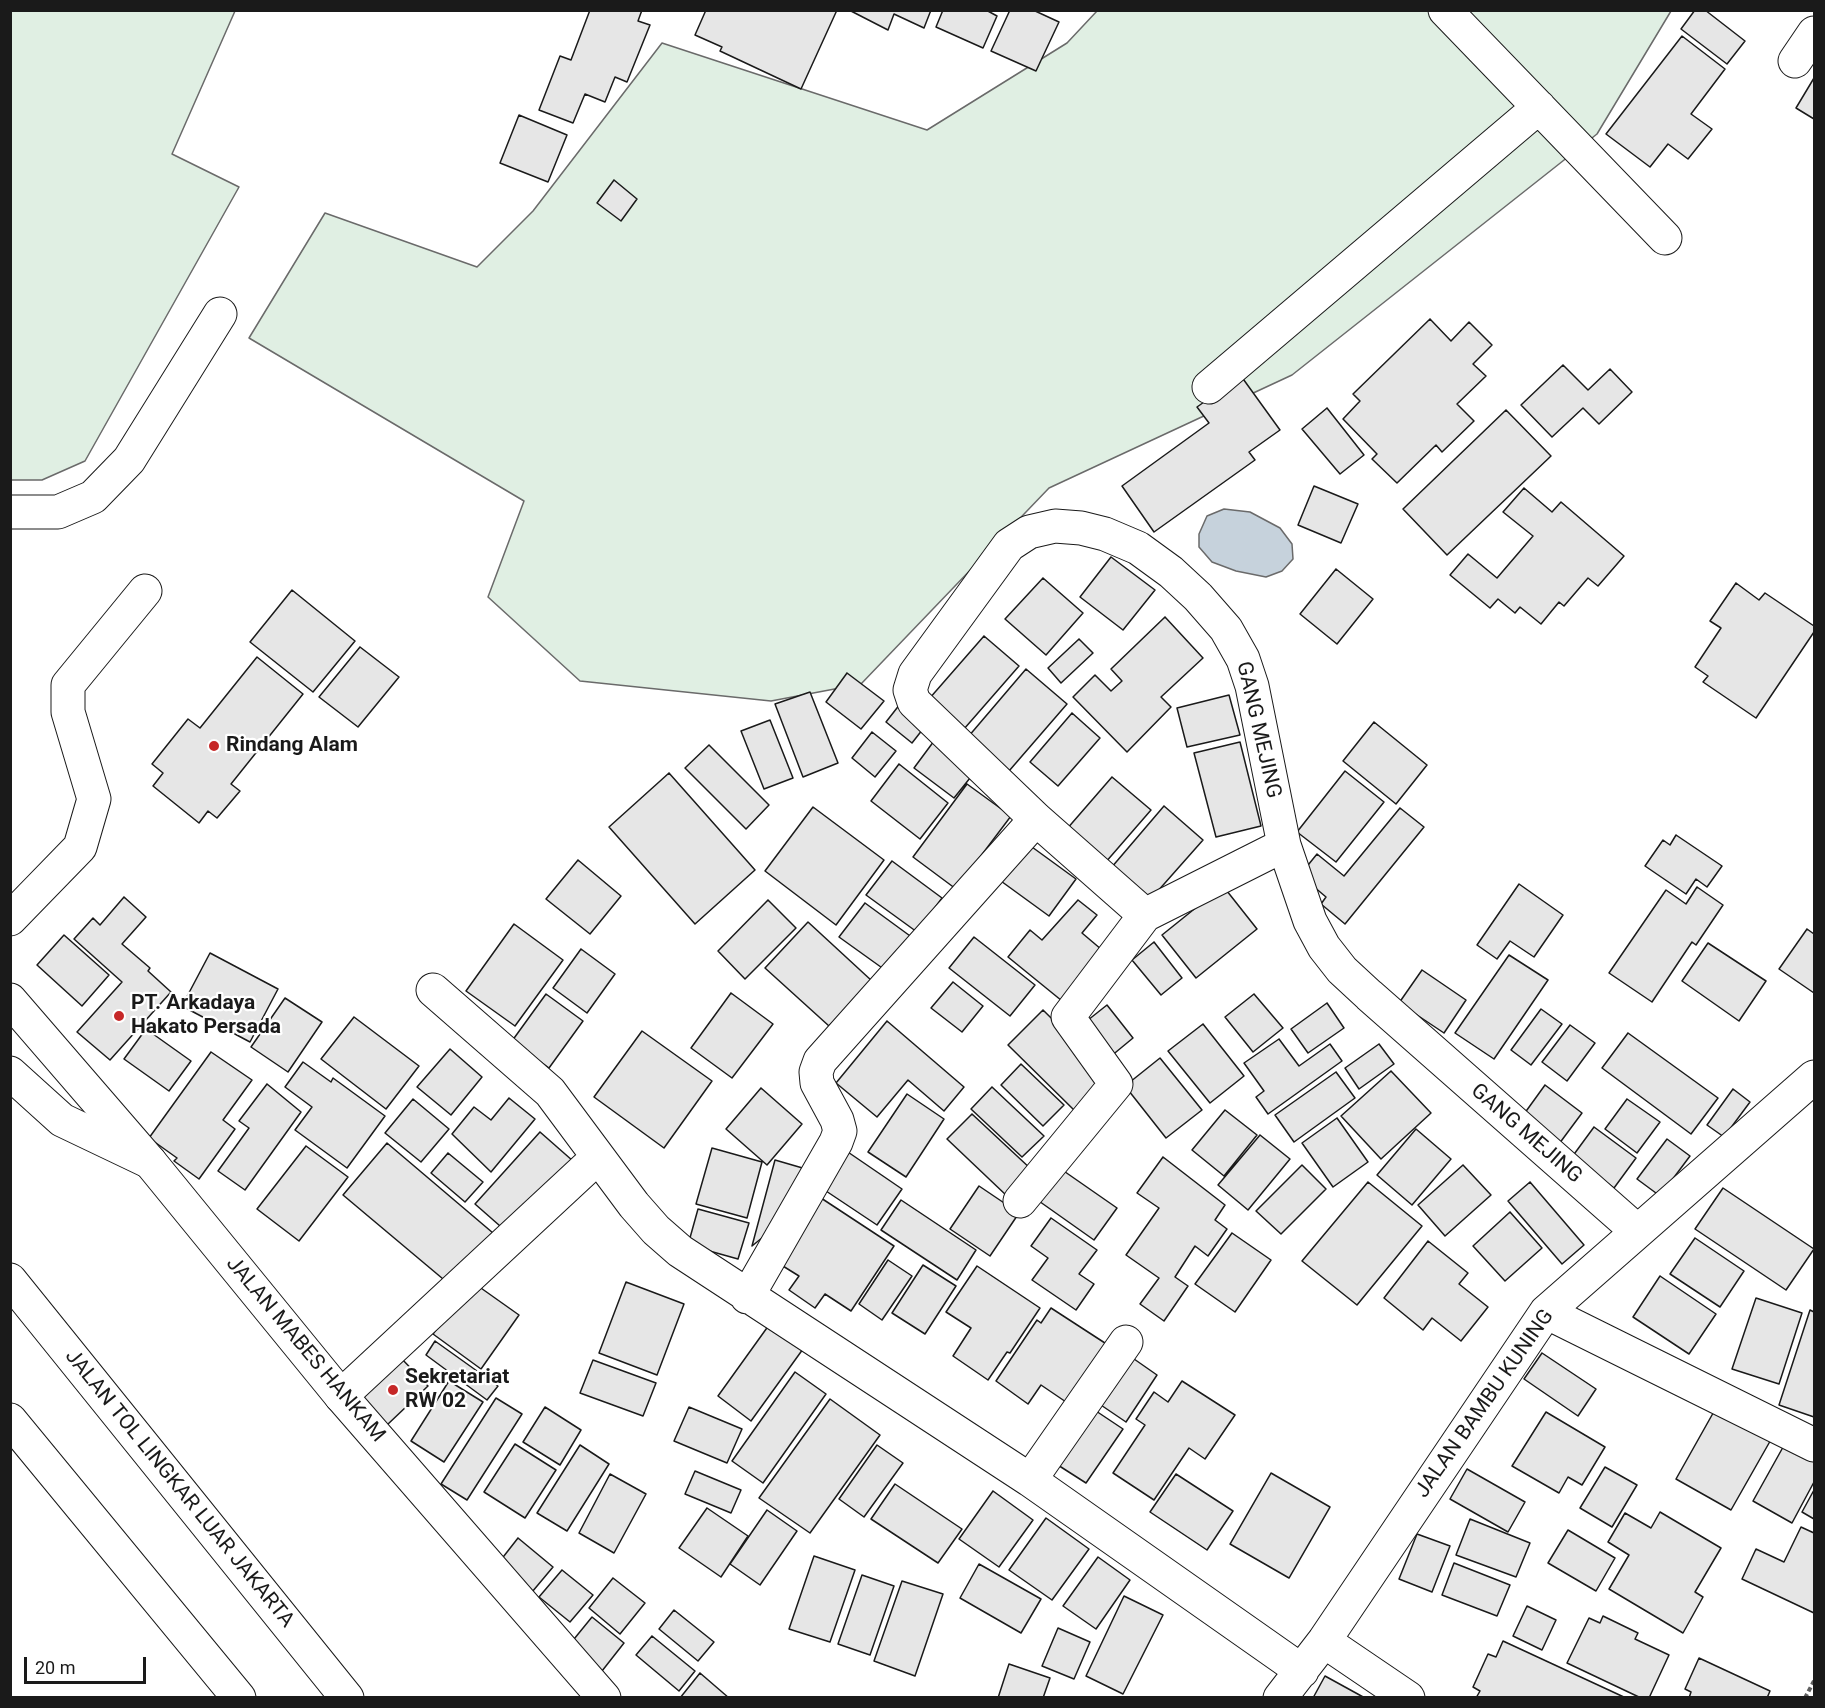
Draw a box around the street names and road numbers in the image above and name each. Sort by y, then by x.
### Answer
street label: GANG MEJING [1230,659,1286,801]
street label: GANG MEJING [1465,1079,1587,1189]
street label: JALAN MABES HANKAM [220,1252,390,1448]
street label: JALAN BAMBU KUNING [1410,1305,1560,1503]
street label: JALAN TOL LINGKAR LUAR JAKARTA [59,1345,299,1633]

